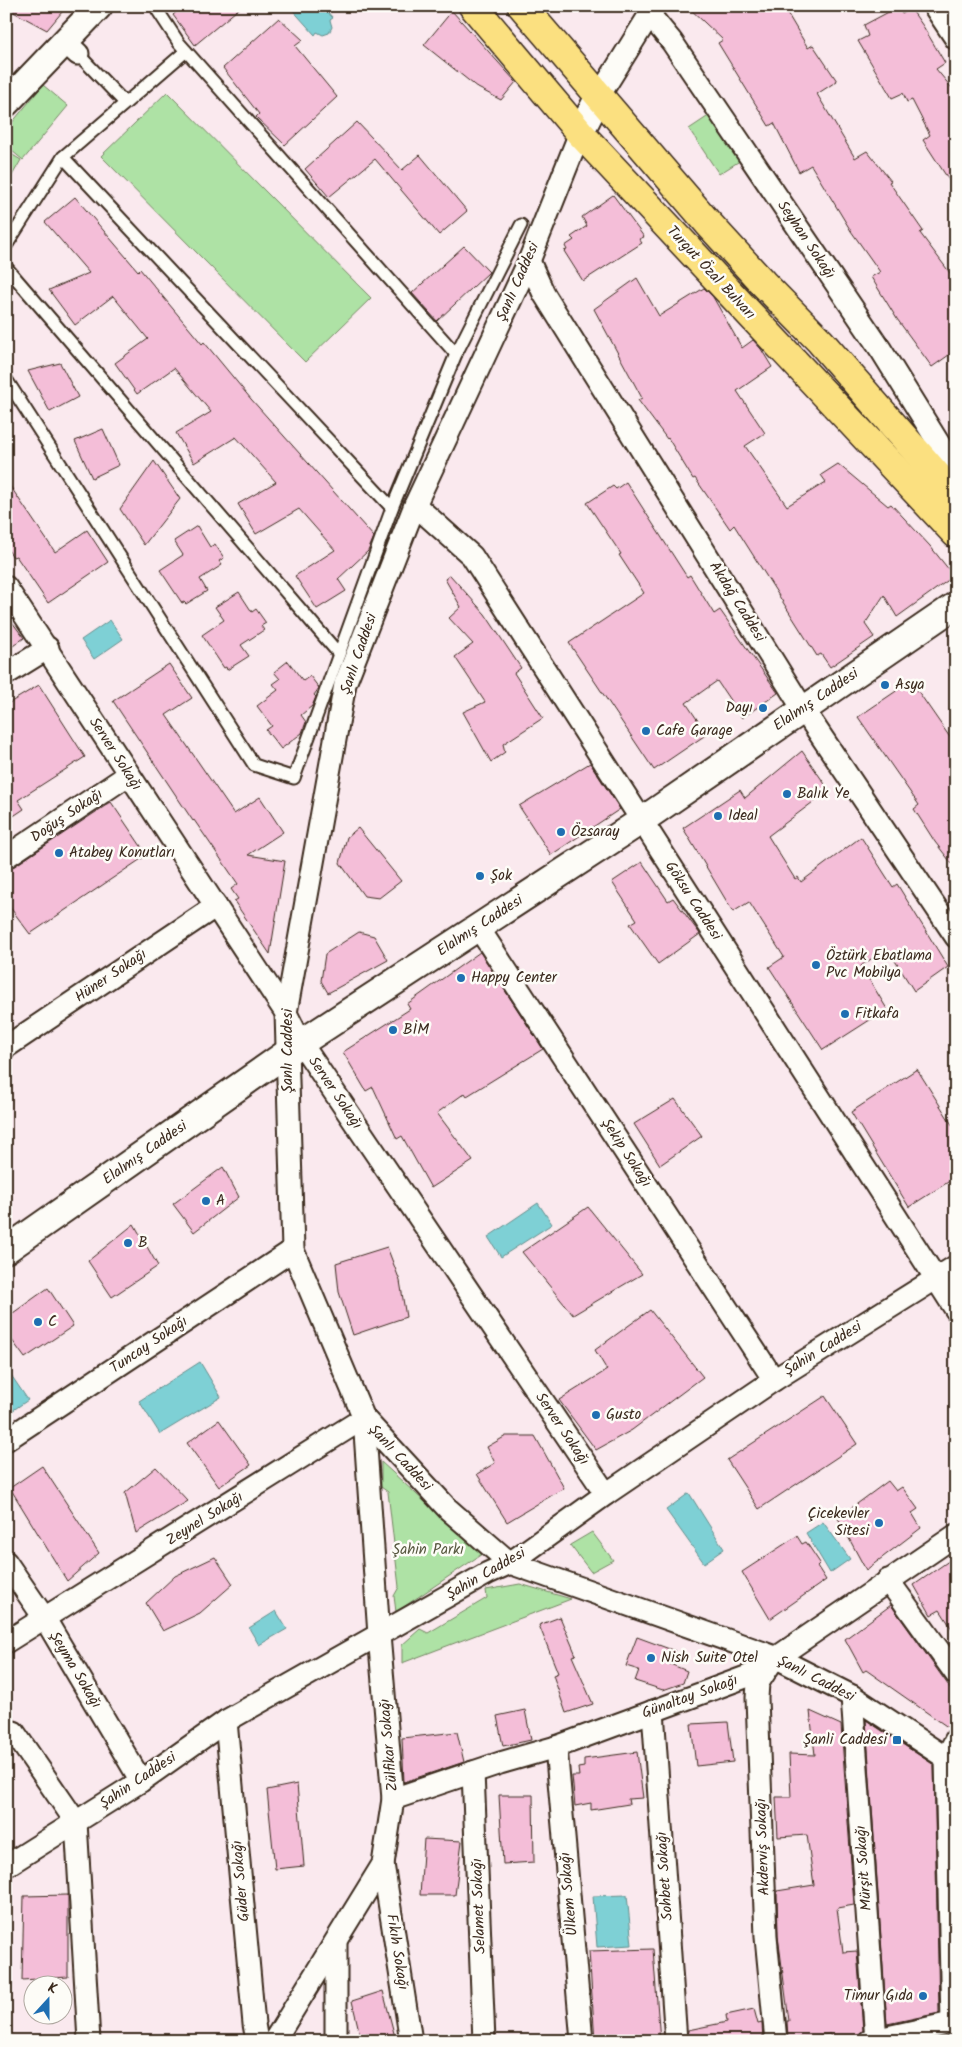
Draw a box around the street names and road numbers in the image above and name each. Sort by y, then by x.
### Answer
street label: Seyhan Sokağı [771,196,841,284]
street label: Turgut Özal Bulvarı [661,220,761,326]
street label: Şanlı Caddesi [490,237,547,325]
street label: Akdağ Caddesi [703,557,772,648]
street label: Şanlı Caddesi [334,609,385,698]
street label: Elalmış Caddesi [768,662,865,738]
street label: Server Sokağı [82,712,148,796]
street label: Doğuş Sokağı [26,783,108,849]
street label: Göksu Caddesi [658,857,728,947]
street label: Elalmış Caddesi [432,888,529,963]
street label: Hüner Sokağı [70,943,152,1009]
street label: Şanlı Caddesi [276,1007,300,1093]
street label: Server Sokağı [302,1052,368,1134]
street label: Elalmış Caddesi [98,1114,194,1191]
street label: Şekip Sokağı [595,1114,657,1193]
street label: Tuncay Sokağı [105,1310,193,1380]
street label: Şahin Caddesi [779,1315,868,1383]
street label: Server Sokağı [529,1388,595,1470]
street label: Şanlı Caddesi [362,1419,439,1498]
street label: Zeynel Sokağı [162,1486,248,1552]
street label: Şahin Caddesi [442,1541,532,1607]
street label: Şeyma Sokağı [42,1627,108,1713]
street label: Şanlı Caddesi [773,1649,860,1710]
street label: Günaltay Sokağı [639,1668,742,1726]
street label: Zülfikar Sokağı [373,1698,405,1792]
street label: Şahin Caddesi [95,1746,183,1816]
street label: Akderviş Sokağı [749,1798,777,1896]
street label: Mürşit Sokağı [849,1824,879,1912]
street label: Sohbet Sokağı [650,1831,680,1921]
street label: Güder Sokağı [225,1839,257,1923]
street label: Ülkem Sokağı [553,1851,585,1937]
street label: Selamet Sokağı [465,1858,493,1954]
street label: Fıkıh Sokağı [379,1912,415,1992]

